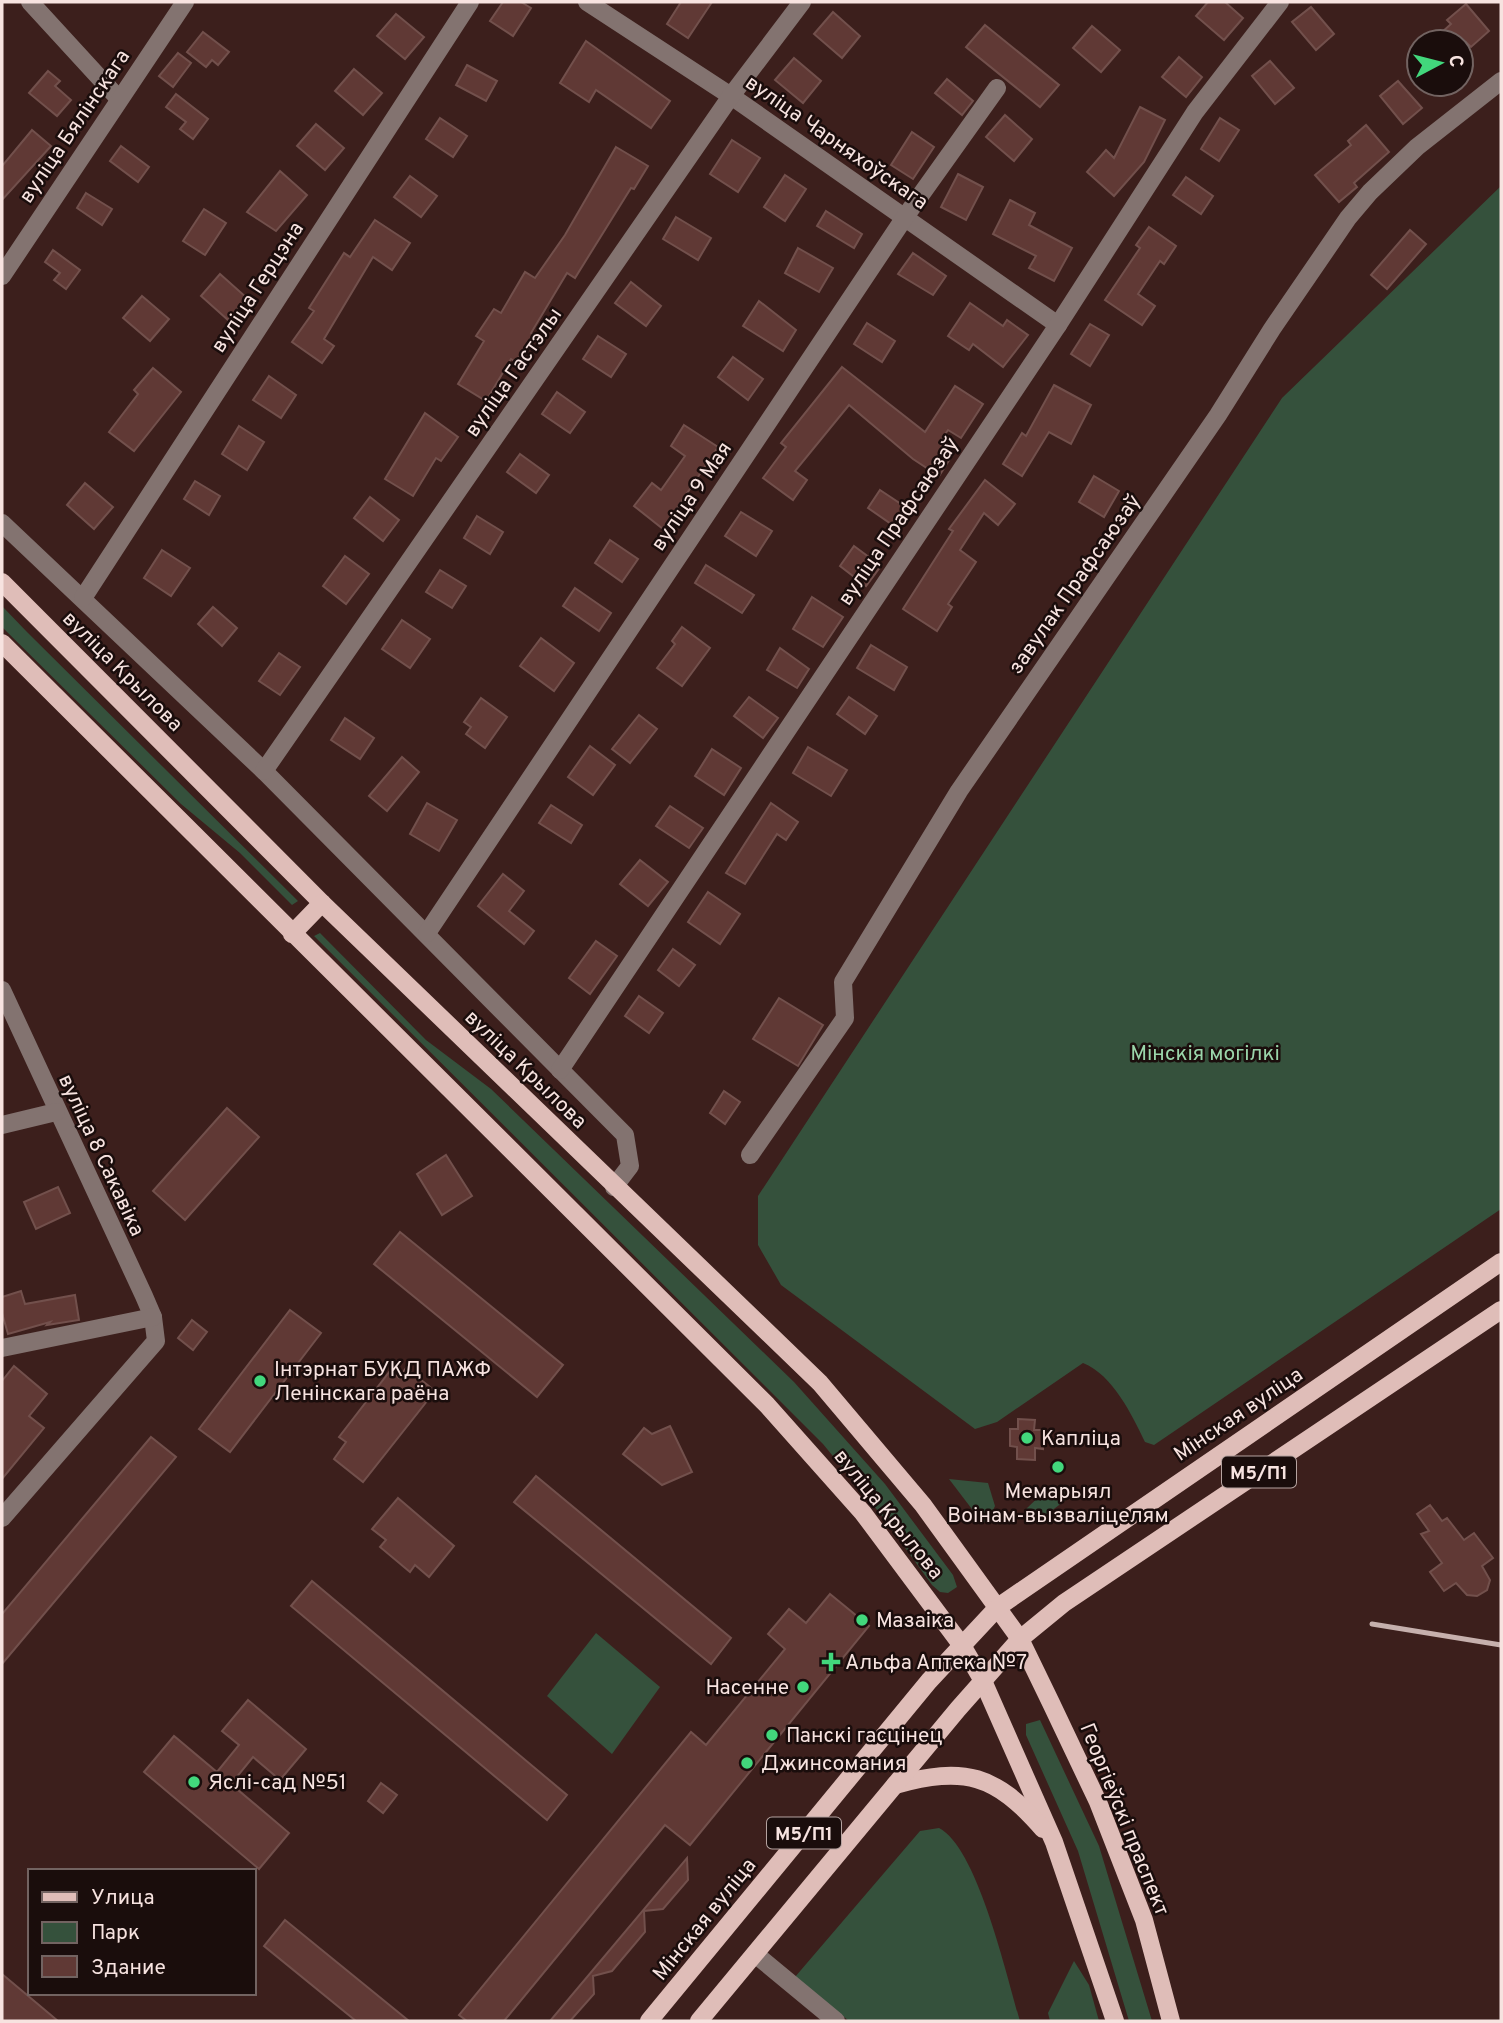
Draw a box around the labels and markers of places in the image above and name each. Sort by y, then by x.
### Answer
place label: Інтэрнат БУКД ПАЖФ Ленінскага раёна [274,1357,491,1408]
marker: Інтэрнат БУКД ПАЖФ Ленінскага раёна [252,1373,268,1389]
place label: Капліца [1041,1426,1121,1453]
marker: Капліца [1019,1430,1035,1446]
marker: Мемарыял Воінам-вызваліцелям [1050,1459,1066,1475]
place label: Мемарыял Воінам-вызваліцелям [947,1479,1169,1530]
place label: Мазаіка [876,1608,954,1635]
marker: Мазаіка [854,1612,870,1628]
place label: Альфа Аптека №7 [845,1650,1027,1677]
marker: Альфа Аптека №7 [823,1654,839,1670]
place label: Насенне [705,1675,789,1702]
marker: Насенне [795,1679,811,1695]
place label: Панскі гасцінец [786,1723,942,1750]
marker: Панскі гасцінец [764,1727,780,1743]
place label: Джинсомания [761,1751,906,1778]
marker: Джинсомания [739,1755,755,1771]
place label: Яслі-сад №51 [208,1770,347,1797]
marker: Яслі-сад №51 [186,1774,202,1790]

